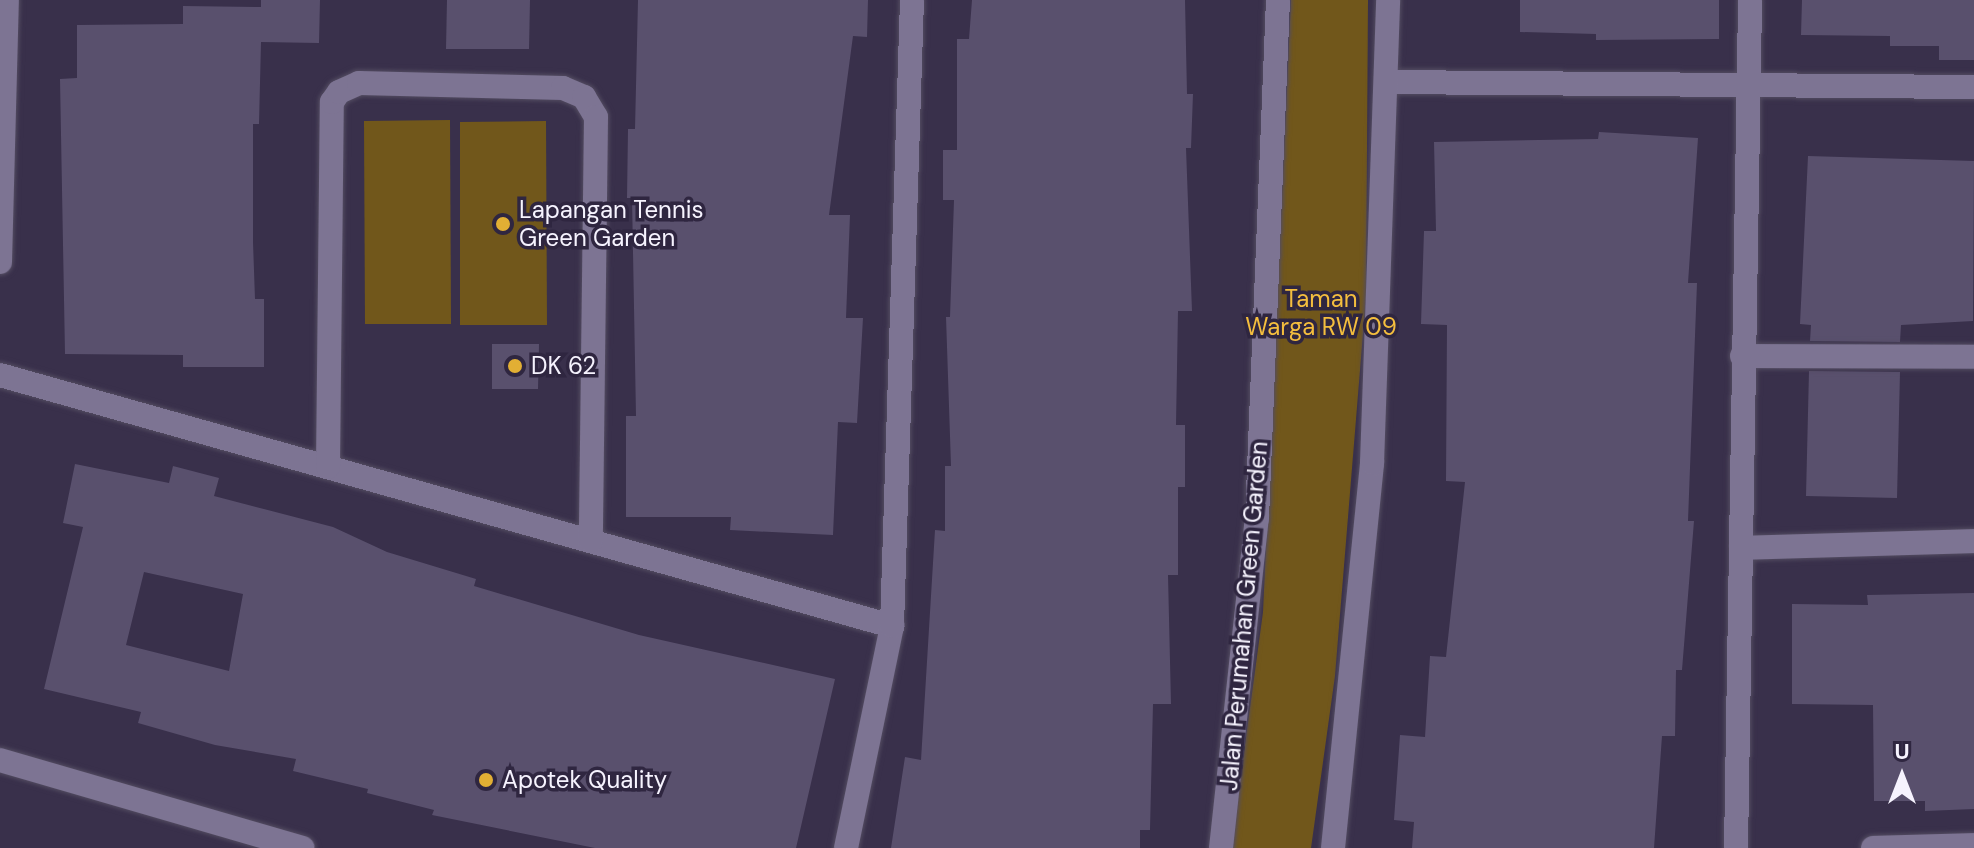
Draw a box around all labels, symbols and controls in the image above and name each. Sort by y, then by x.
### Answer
place label: Lapangan Tennis Green Garden [519,196,703,252]
marker: Lapangan Tennis Green Garden [494,215,512,233]
park label: Taman Warga RW 09 [1245,285,1397,341]
place label: DK 62 [531,352,596,380]
marker: DK 62 [506,357,524,375]
street label: Jalan Perumahan Green Garden [1214,440,1274,792]
north arrow [1862,736,1942,816]
text: U [1894,737,1910,766]
place label: Apotek Quality [502,766,667,794]
marker: Apotek Quality [477,771,495,789]

